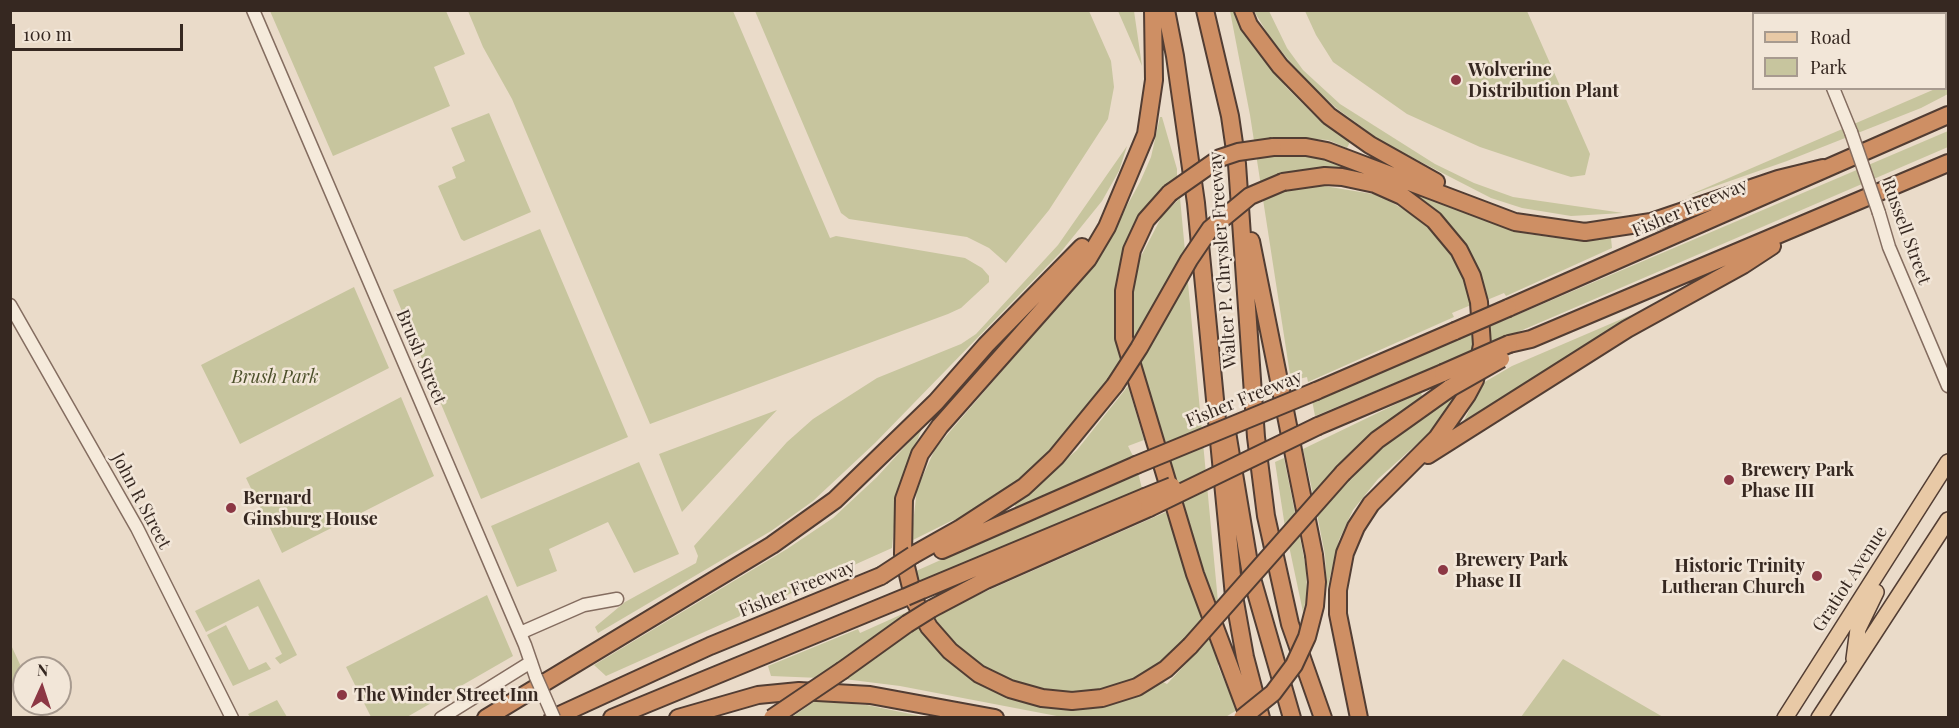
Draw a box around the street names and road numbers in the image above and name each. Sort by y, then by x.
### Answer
street label: Walter P. Chrysler Freeway [1205,151,1241,369]
street label: Fisher Freeway [1629,174,1751,242]
street label: Russell Street [1877,176,1935,288]
street label: Brush Street [391,306,451,408]
street label: Fisher Freeway [1183,366,1305,432]
street label: John R Street [107,449,175,553]
street label: Gratiot Avenue [1808,522,1892,636]
street label: Fisher Freeway [736,556,858,622]

